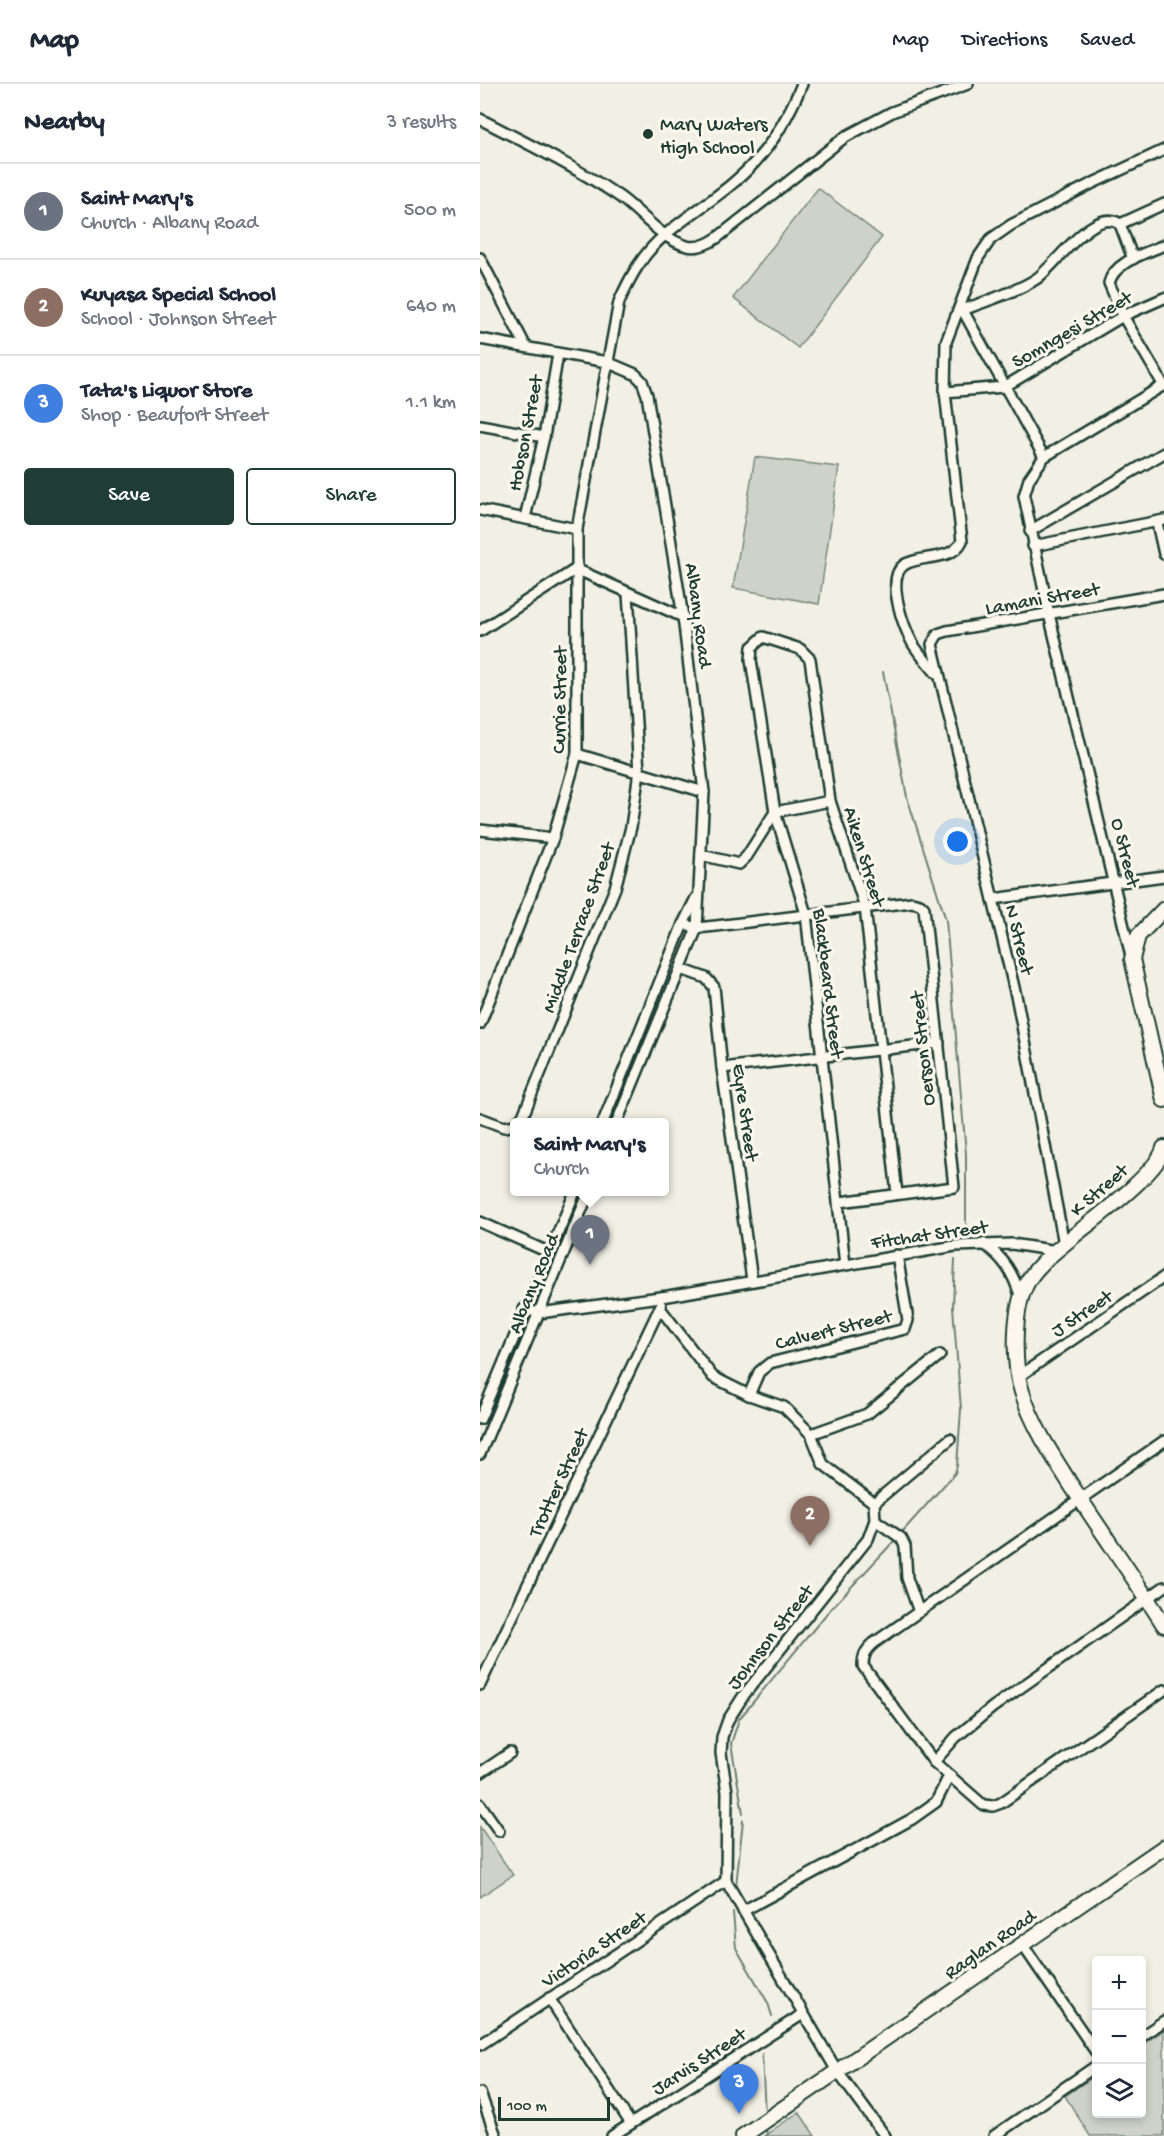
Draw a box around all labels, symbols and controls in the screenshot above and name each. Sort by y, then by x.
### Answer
text: Map [30,25,79,58]
text: Map [892,29,929,54]
text: Directions [962,29,1047,54]
text: Saved [1080,29,1134,54]
text: Nearby [24,108,105,139]
text: 3 results [387,112,456,135]
place label: Mary Waters High School [660,115,768,161]
marker: Mary Waters High School [641,127,655,141]
text: Saint Mary's [81,187,193,213]
text: 1 [39,200,48,223]
text: 500 m [404,200,456,223]
text: Church · Albany Road [81,213,258,236]
text: Kuyasa Special School [81,283,276,309]
street label: Somngesi Street [1009,286,1138,375]
text: 2 [39,296,48,319]
text: 640 m [406,296,456,319]
text: School · Johnson Street [81,309,275,332]
street label: Hobson Street [505,372,550,494]
text: Tata's Liquor Store [81,379,252,405]
text: 3 [38,392,49,415]
text: 1.1 km [406,392,456,415]
text: Shop · Beaufort Street [81,405,268,428]
button: Save [24,468,234,525]
button: Share [246,468,456,525]
street label: Albany Road [678,562,716,672]
street label: Lamani Street [984,579,1103,622]
street label: Currie Street [549,644,574,754]
street label: Aiken Street [837,804,889,911]
street label: O Street [1104,816,1144,891]
your location [943,827,972,856]
street label: Middle Terrace Street [539,838,622,1017]
street label: N Street [998,903,1038,979]
street label: Blackbeard Street [806,906,847,1061]
street label: Oerson Street [907,989,942,1107]
street label: Eyre Street [725,1062,762,1164]
popup [510,1118,669,1196]
text: Saint Mary's [534,1133,645,1159]
text: Church [534,1159,589,1182]
street label: K Street [1067,1159,1135,1223]
pin: 1 [570,1216,610,1265]
street label: Fitchat Street [869,1217,991,1256]
street label: Albany Road [505,1229,567,1338]
street label: J Street [1048,1285,1119,1344]
street label: Calvert Street [773,1305,896,1357]
street label: Trotter Street [525,1424,596,1542]
pin: 2 [790,1496,830,1546]
street label: Johnson Street [724,1580,821,1695]
street label: Raglan Road [941,1905,1043,1986]
street label: Victoria Street [537,1906,653,1995]
map controls [1092,1956,1146,2118]
button: + [1092,1956,1146,2010]
button: − [1092,2010,1146,2064]
street label: Jarvis Street [649,2023,753,2102]
pin: 3 [720,2064,758,2114]
button: layers [1092,2064,1146,2118]
scale bar [498,2094,610,2122]
text: 100 m [507,2098,547,2117]

